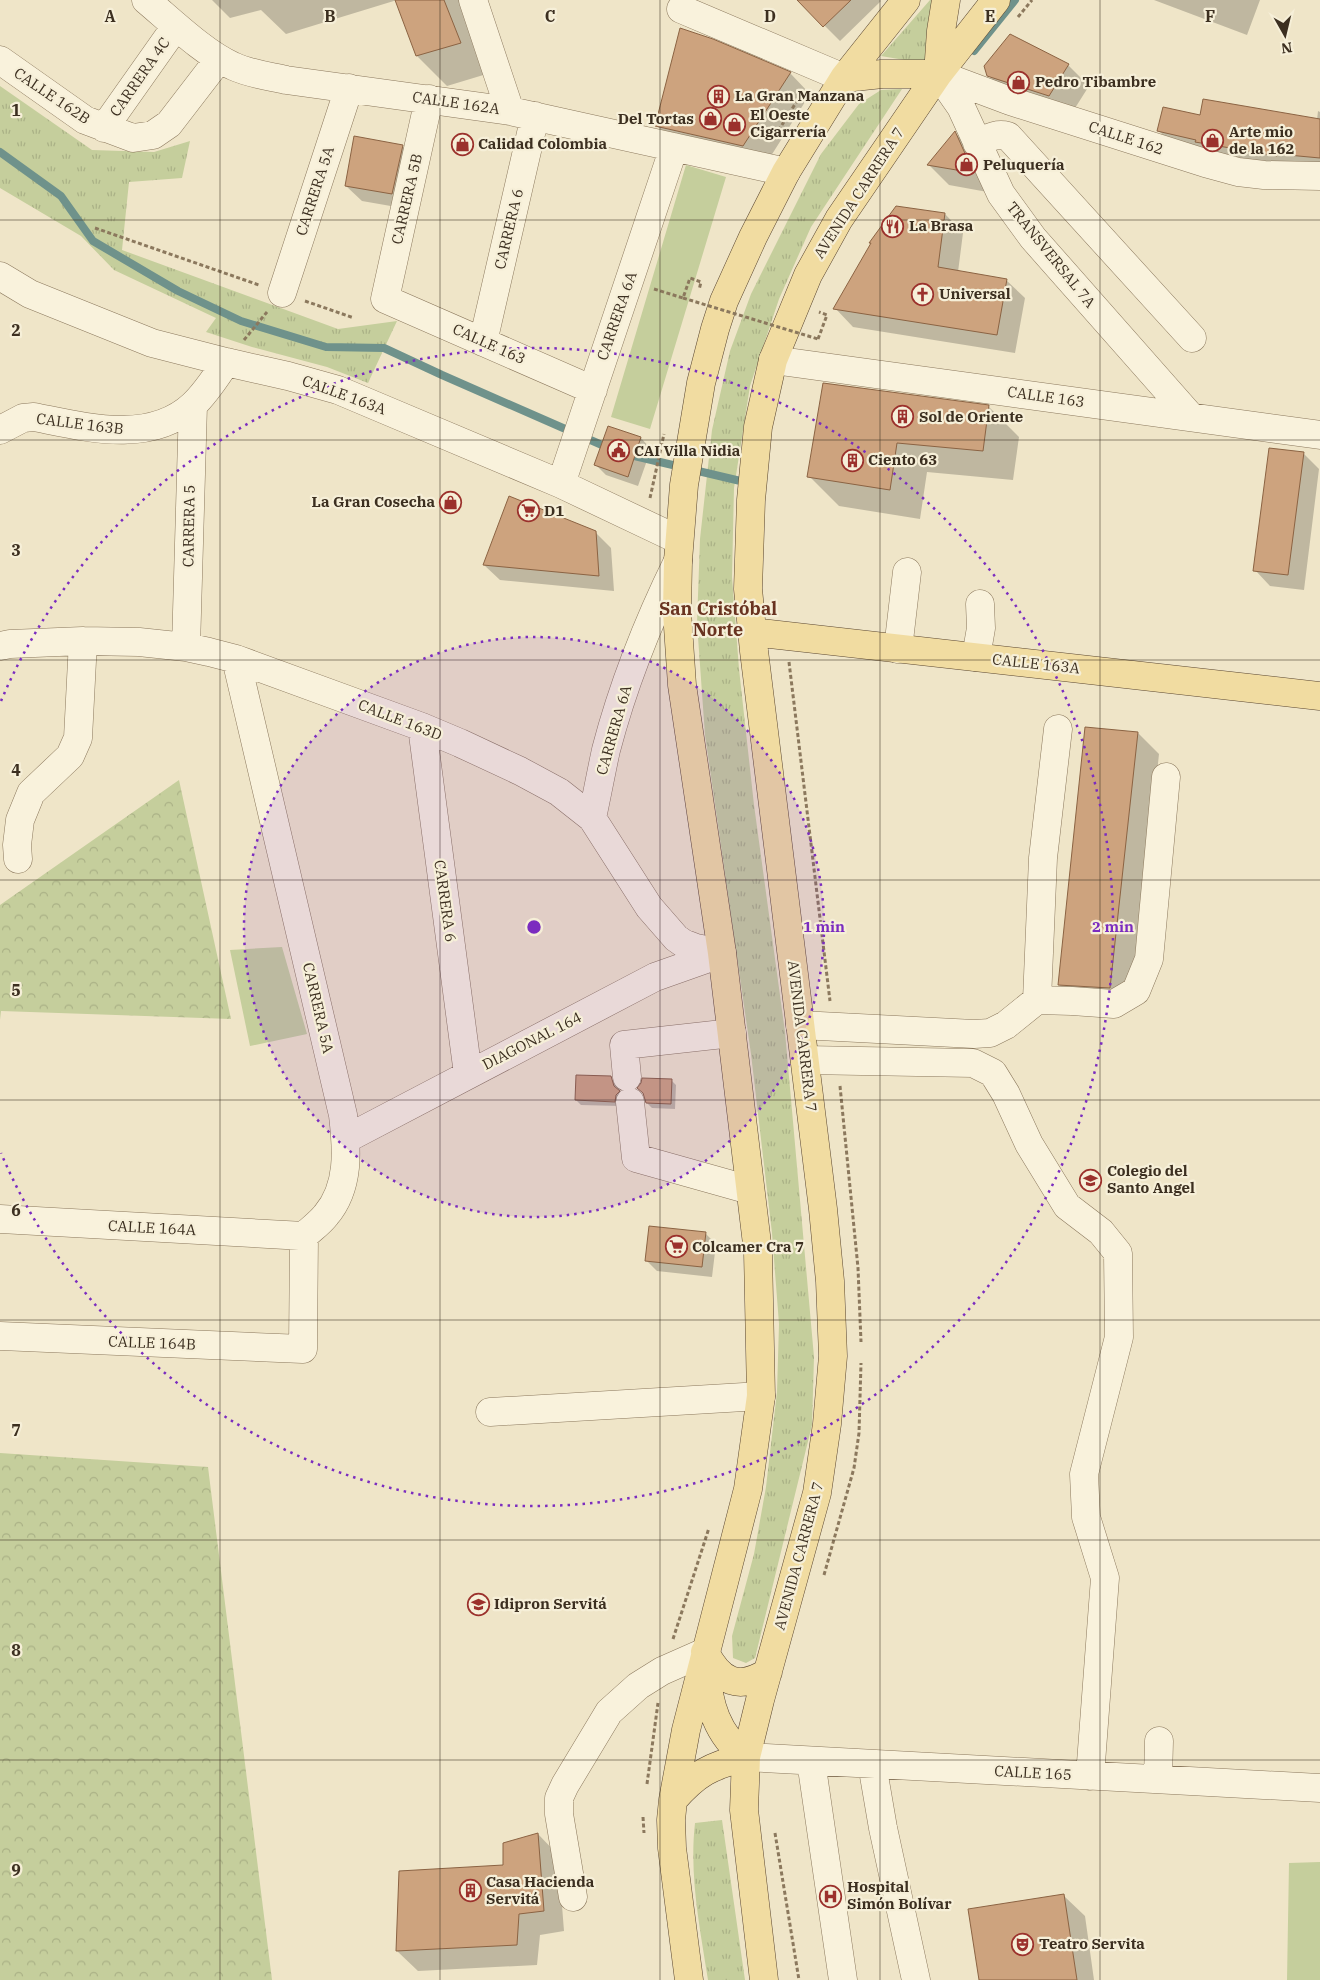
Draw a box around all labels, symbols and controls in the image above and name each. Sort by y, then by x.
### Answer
text: A [104,6,116,26]
text: B [324,6,336,26]
text: C [545,6,555,26]
text: D [764,6,776,26]
text: E [985,6,995,26]
text: F [1205,6,1215,26]
north arrow [1260,10,1310,60]
street label: CARRERA 4C [105,33,174,120]
text: N [1280,38,1294,58]
street label: CALLE 162B [11,64,93,128]
shop icon: Pedro Tibambre [1007,70,1031,94]
place label: Pedro Tibambre [1035,72,1156,91]
building icon: La Gran Manzana [707,84,731,108]
place label: La Gran Manzana [735,86,865,105]
street label: CALLE 162A [411,87,502,118]
place label: El Oeste Cigarrería [750,105,827,141]
shop icon: Del Tortas [698,107,722,131]
place label: Del Tortas [618,109,694,128]
shop icon: El Oeste Cigarrería [722,112,746,136]
street label: CALLE 162 [1086,116,1166,159]
place label: Arte mio de la 162 [1229,122,1294,158]
street label: AVENIDA CARRERA 7 [809,124,908,262]
shop icon: Arte mio de la 162 [1201,129,1225,153]
shop icon: Calidad Colombia [450,132,474,156]
place label: Calidad Colombia [478,134,607,153]
street label: CARRERA 5A [291,143,338,238]
street label: CARRERA 5B [387,152,426,246]
shop icon: Peluquería [955,153,979,177]
place label: Peluquería [983,155,1065,174]
street label: CARRERA 6 [490,187,527,271]
street label: TRANSVERSAL 7A [1003,198,1100,312]
restaurant icon: La Brasa [881,214,905,238]
place label: La Brasa [909,216,974,235]
street label: CARRERA 6A [592,268,641,363]
church icon: Universal [911,282,935,306]
place label: Universal [939,284,1011,303]
street label: CALLE 163 [450,319,529,368]
text: 2 [11,320,21,340]
street label: CALLE 163A [300,371,389,419]
street label: CALLE 163 [1006,382,1086,411]
building icon: Sol de Oriente [891,405,915,429]
place label: Sol de Oriente [919,407,1023,426]
street label: CALLE 163B [35,409,125,438]
public building icon: CAI Villa Nidia [606,439,630,463]
place label: CAI Villa Nidia [634,441,741,460]
building icon: Ciento 63 [840,448,864,472]
place label: Ciento 63 [868,450,937,469]
street label: CARRERA 5 [178,485,199,567]
shop icon: La Gran Cosecha [439,490,463,514]
place label: La Gran Cosecha [311,492,435,511]
supermarket icon: D1 [516,499,540,523]
place label: D1 [544,501,564,520]
text: 3 [11,540,21,560]
district label: San Cristóbal Norte [659,597,777,641]
street label: CALLE 163A [991,649,1082,678]
street label: CARRERA 6A [592,682,636,777]
street label: CALLE 163D [356,695,445,744]
text: 4 [11,760,21,780]
street label: CARRERA 6 [430,859,461,943]
text: 1 min [803,917,845,936]
text: 2 min [1092,917,1134,936]
centre of rings [525,918,543,936]
street label: AVENIDA CARRERA 7 [784,959,821,1113]
street label: CARRERA 5A [299,961,338,1056]
text: 5 [11,980,21,1000]
street label: DIAGONAL 164 [479,1007,585,1074]
place label: Colegio del Santo Angel [1107,1161,1195,1197]
school or university icon: Colegio del Santo Angel [1079,1168,1103,1192]
text: 6 [11,1200,21,1220]
street label: CALLE 164A [108,1216,197,1239]
supermarket icon: Colcamer Cra 7 [664,1235,688,1259]
place label: Colcamer Cra 7 [692,1237,804,1256]
street label: CALLE 164B [108,1331,196,1354]
text: 7 [11,1420,21,1440]
street label: AVENIDA CARRERA 7 [770,1480,827,1632]
school or university icon: Idipron Servitá [466,1592,490,1616]
place label: Idipron Servitá [494,1594,607,1613]
text: 8 [11,1640,21,1660]
street label: CALLE 165 [994,1761,1072,1784]
text: 9 [11,1860,21,1880]
place label: Casa Hacienda Servitá [486,1872,595,1908]
place label: Hospital Simón Bolívar [847,1877,952,1913]
building icon: Casa Hacienda Servitá [458,1879,482,1903]
hospital icon: Hospital Simón Bolívar [819,1884,843,1908]
theatre icon: Teatro Servita [1011,1932,1035,1956]
place label: Teatro Servita [1039,1934,1145,1953]

